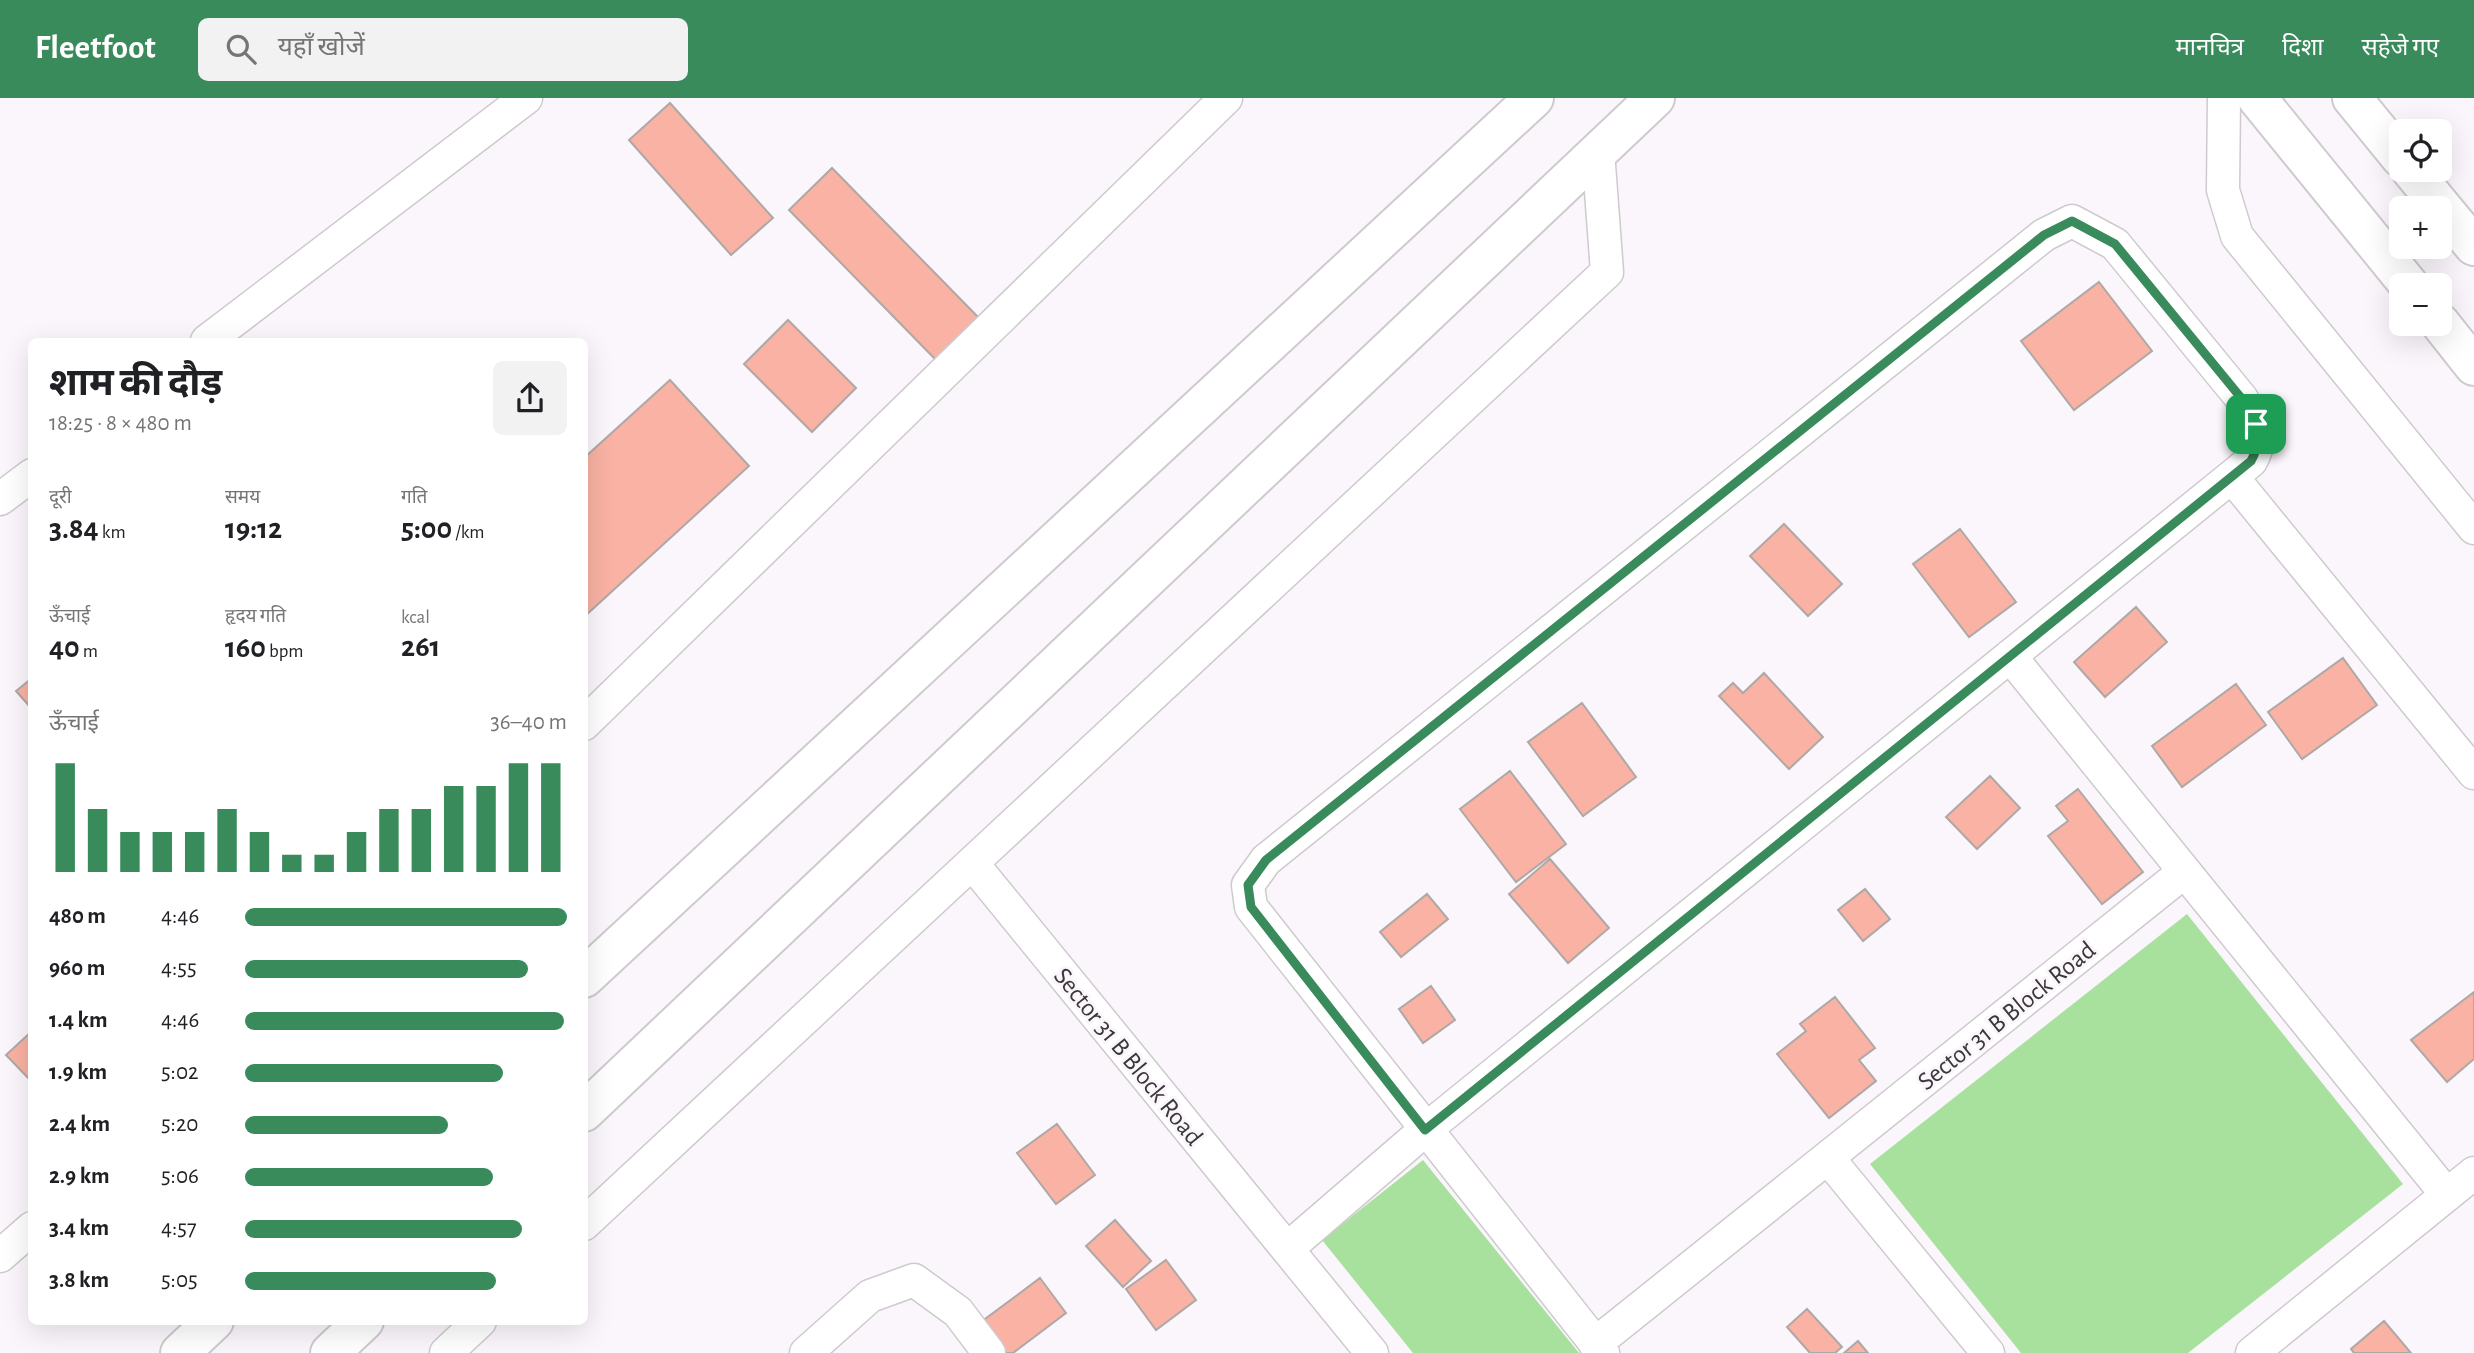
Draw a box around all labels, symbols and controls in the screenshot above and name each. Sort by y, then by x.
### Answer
search box [198,18,688,81]
icon: search [222,30,260,68]
text: Fleetfoot [35,32,156,65]
text: यहाँ खोजें [278,34,365,60]
text: मानचित्र [2175,36,2244,60]
text: दिशा [2282,36,2323,60]
text: सहेजे गए [2361,36,2439,60]
map controls [2389,119,2452,336]
button: locate [2389,119,2452,182]
button: + [2389,196,2452,259]
button: − [2389,273,2452,336]
button: share [493,361,567,435]
text: शाम की दौड़ [49,365,222,403]
pin [2226,394,2286,454]
icon: arrive [2237,405,2275,443]
text: 18:25 · 8 × 480 m [49,412,192,435]
text: दूरी [49,488,72,507]
text: समय [225,488,260,507]
text: गति [401,488,427,507]
text: 3.84 [49,514,99,544]
text: 19:12 [225,514,282,544]
text: 5:00 [401,514,452,544]
text: km [99,523,126,542]
text: /km [452,523,485,542]
text: ऊँचाई [49,607,90,626]
text: हृदय गति [225,607,286,626]
text: kcal [401,608,430,627]
text: 261 [401,632,440,662]
text: 40 [49,633,80,663]
text: 160 [225,633,266,663]
text: m [80,642,98,661]
text: bpm [266,642,304,661]
text: 36–40 m [490,711,567,734]
text: ऊँचाई [49,712,99,735]
text: 480 m [49,905,106,928]
text: 4:46 [161,905,199,928]
street label: Sector 31 B Block Road [1913,936,2100,1095]
text: 960 m [49,957,105,980]
text: 4:55 [161,957,197,980]
street label: Sector 31 B Block Road [1049,963,1208,1150]
text: 1.4 km [49,1009,108,1032]
text: 4:46 [161,1009,199,1032]
text: 1.9 km [49,1061,107,1084]
text: 5:02 [161,1061,199,1084]
text: 2.4 km [49,1113,110,1136]
text: 5:20 [161,1113,199,1136]
text: 2.9 km [49,1165,110,1188]
text: 5:06 [161,1165,199,1188]
text: 3.4 km [49,1217,109,1240]
text: 4:57 [161,1217,197,1240]
text: 3.8 km [49,1269,109,1292]
text: 5:05 [161,1269,198,1292]

